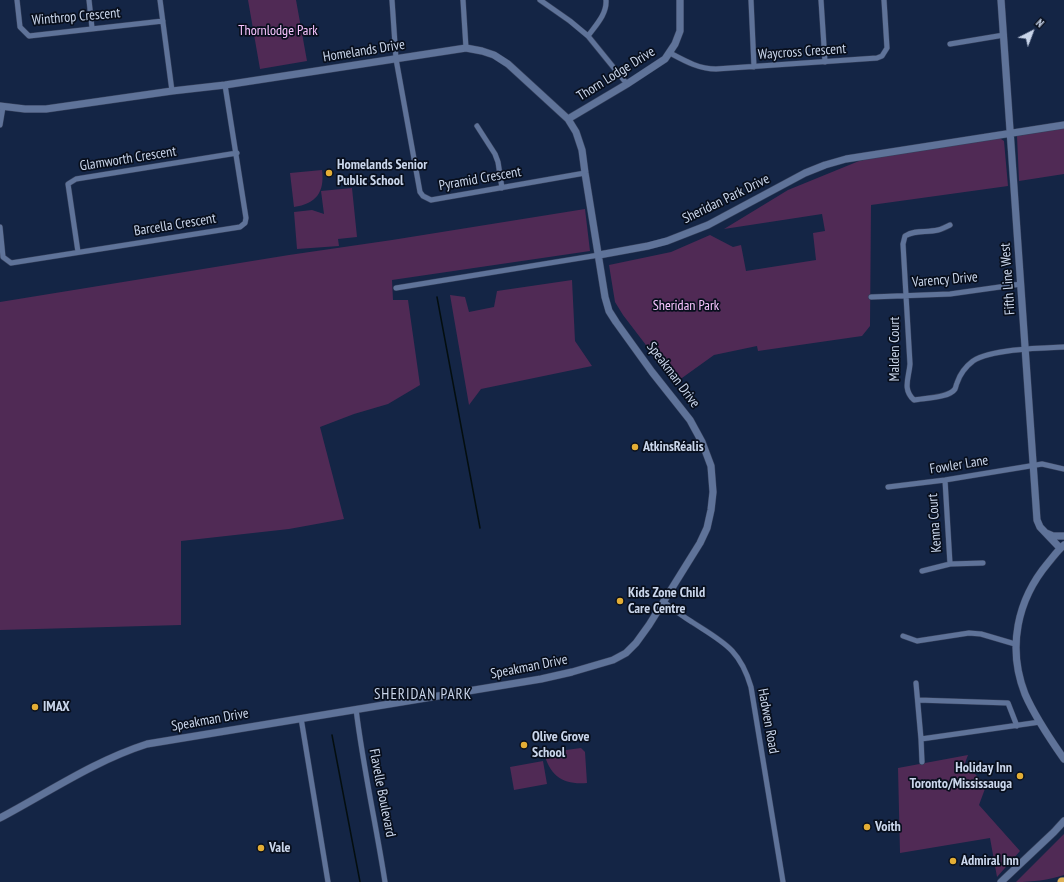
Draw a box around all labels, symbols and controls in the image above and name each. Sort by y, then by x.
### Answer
street label: Winthrop Crescent [31,5,121,29]
north arrow [1012,12,1052,52]
text: N [1033,16,1047,30]
park label: Thornlodge Park [238,23,318,39]
street label: Homelands Drive [322,36,406,66]
street label: Waycross Crescent [757,41,847,63]
street label: Thorn Lodge Drive [574,43,658,105]
street label: Glamworth Crescent [79,143,177,175]
place label: Homelands Senior Public School [337,157,427,190]
street label: Pyramid Crescent [438,163,522,195]
marker: Homelands Senior Public School [324,168,334,178]
street label: Sheridan Park Drive [680,171,772,227]
street label: Barcella Crescent [133,210,217,240]
street label: Fifth Line West [997,242,1019,316]
street label: Varency Drive [912,269,978,291]
park label: Sheridan Park [653,298,719,314]
street label: Malden Court [887,317,903,381]
street label: Speakman Drive [643,339,703,411]
place label: AtkinsRéalis [643,439,704,455]
marker: AtkinsRéalis [630,442,640,452]
street label: Fowler Lane [929,452,989,478]
street label: Kenna Court [925,493,945,553]
place label: Kids Zone Child Care Centre [628,585,705,618]
marker: Kids Zone Child Care Centre [615,596,625,606]
street label: Speakman Drive [489,651,569,683]
district label: SHERIDAN PARK [374,686,472,704]
street label: Hadwen Road [754,687,782,755]
place label: IMAX [43,699,70,715]
marker: IMAX [30,702,40,712]
street label: Speakman Drive [170,705,250,735]
place label: Olive Grove School [532,729,589,762]
marker: Olive Grove School [519,740,529,750]
street label: Flavelle Boulevard [365,747,399,839]
place label: Holiday Inn Toronto/Mississauga [910,760,1012,792]
marker: Holiday Inn Toronto/Mississauga [1015,771,1025,781]
place label: Voith [875,819,901,835]
marker: Voith [862,822,872,832]
place label: Vale [269,840,291,856]
marker: Vale [256,843,266,853]
place label: Admiral Inn [961,853,1019,869]
marker: Admiral Inn [948,856,958,866]

